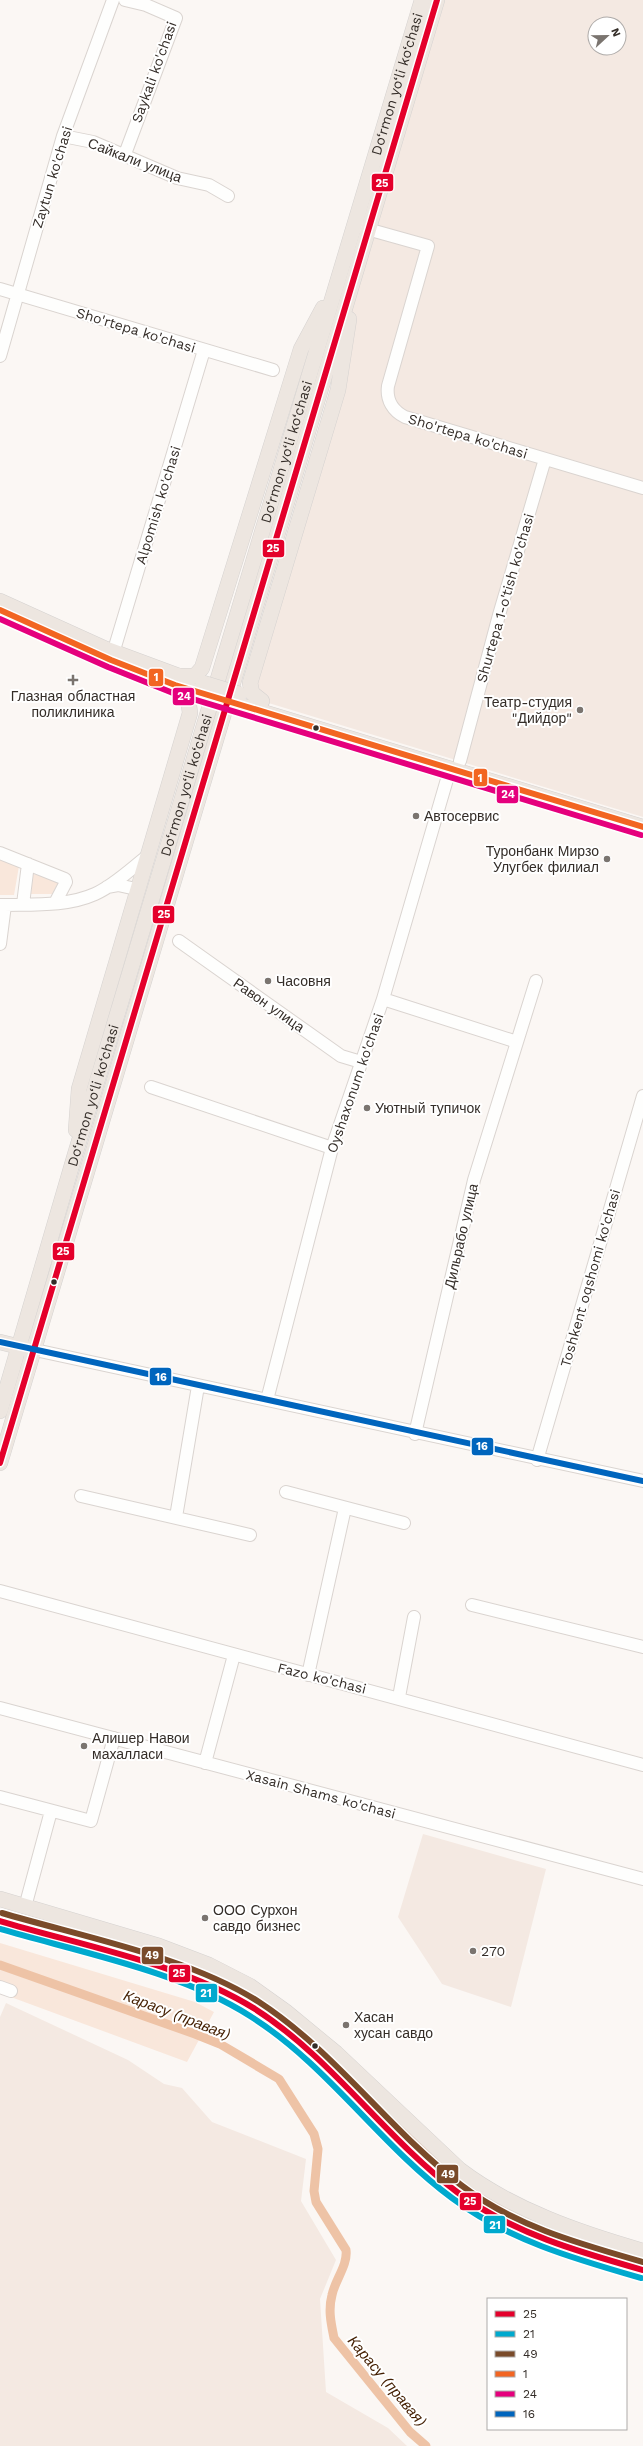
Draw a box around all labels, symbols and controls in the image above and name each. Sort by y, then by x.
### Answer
street label: Do‘rmon yo‘li ko‘chasi [368,11,426,157]
north arrow [587,16,627,56]
street label: Saykali ko'chasi [128,19,180,125]
text: N [608,26,623,39]
street label: Zaytun ko'chasi [29,124,75,230]
street label: Сайкали улица [86,135,184,185]
line badge: 25 [371,173,394,192]
text: 25 [376,177,388,190]
street label: Sho'rtepa ko'chasi [74,304,198,356]
street label: Do‘rmon yo‘li ko‘chasi [257,379,315,525]
street label: Sho'rtepa ko'chasi [406,410,530,462]
street label: Alpomish ko'chasi [132,444,184,566]
street label: Shurtepa 1-o'tish ko'chasi [473,512,537,684]
line badge: 25 [262,539,285,558]
text: 25 [267,542,279,555]
line badge: 1 [148,668,164,687]
text: 1 [154,671,158,684]
marker: Глазная областная поликлиника [67,674,79,686]
line badge: 24 [172,687,195,706]
place label: Глазная областная поликлиника [11,688,135,720]
text: 24 [177,690,191,703]
place label: Театр-студия "Дийдор" [484,694,572,726]
marker: Театр-студия "Дийдор" [575,705,585,715]
street label: Do‘rmon yo‘li ko‘chasi [157,712,215,858]
unlabelled marker [311,723,321,733]
line badge: 1 [473,768,488,787]
text: 1 [478,772,482,785]
line badge: 24 [496,785,519,804]
text: 24 [501,788,515,801]
place label: Автосервис [424,808,499,824]
marker: Автосервис [411,811,421,821]
place label: Туронбанк Мирзо Улугбек филиал [486,843,599,875]
marker: Туронбанк Мирзо Улугбек филиал [602,854,612,864]
line badge: 25 [152,905,175,924]
text: 25 [158,908,170,921]
place label: Часовня [276,973,331,989]
street label: Равон улица [231,975,308,1035]
marker: Часовня [263,976,273,986]
street label: Oyshaxonum ko'chasi [324,1011,386,1155]
street label: Do‘rmon yo‘li ko‘chasi [64,1022,122,1168]
place label: Уютный тупичок [375,1100,481,1116]
marker: Уютный тупичок [362,1103,372,1113]
street label: Дильрабо улица [441,1182,481,1290]
street label: Toshkent oqshomi ko'chasi [557,1187,623,1369]
line badge: 25 [52,1242,75,1261]
text: 25 [57,1245,69,1258]
unlabelled marker [49,1277,59,1287]
line badge: 16 [149,1367,172,1386]
text: 16 [155,1371,167,1384]
line badge: 16 [471,1437,494,1456]
text: 16 [476,1440,488,1453]
street label: Fazo ko'chasi [276,1659,368,1697]
place label: Алишер Навои махалласи [92,1730,190,1762]
marker: Алишер Навои махалласи [79,1741,89,1751]
street label: Xasain Shams ko'chasi [245,1766,397,1822]
place label: ООО Сурхон савдо бизнес [213,1902,301,1934]
marker: ООО Сурхон савдо бизнес [200,1913,210,1923]
place label: 270 [481,1943,505,1959]
line badge: 49 [141,1946,164,1965]
marker: 270 [468,1946,478,1956]
text: 49 [145,1949,159,1962]
line badge: 25 [168,1964,191,1983]
text: 25 [173,1967,185,1980]
line badge: 21 [195,1983,218,2003]
water label: Карасу (правая) [121,1986,233,2044]
text: 21 [200,1987,212,2000]
place label: Хасан хусан савдо [354,2009,433,2041]
marker: Хасан хусан савдо [341,2020,351,2030]
unlabelled marker [310,2041,320,2051]
line badge: 49 [436,2164,459,2184]
text: 49 [441,2168,455,2181]
line badge: 25 [459,2192,482,2211]
text: 25 [464,2195,476,2208]
line badge: 21 [483,2215,506,2234]
text: 21 [489,2219,501,2232]
legend [487,2298,627,2430]
text: 25 [523,2307,537,2321]
text: 21 [523,2327,535,2341]
water label: Карасу (правая) [344,2332,430,2430]
text: 49 [523,2347,538,2361]
text: 1 [523,2367,528,2381]
text: 24 [523,2387,537,2401]
text: 16 [523,2407,535,2421]

